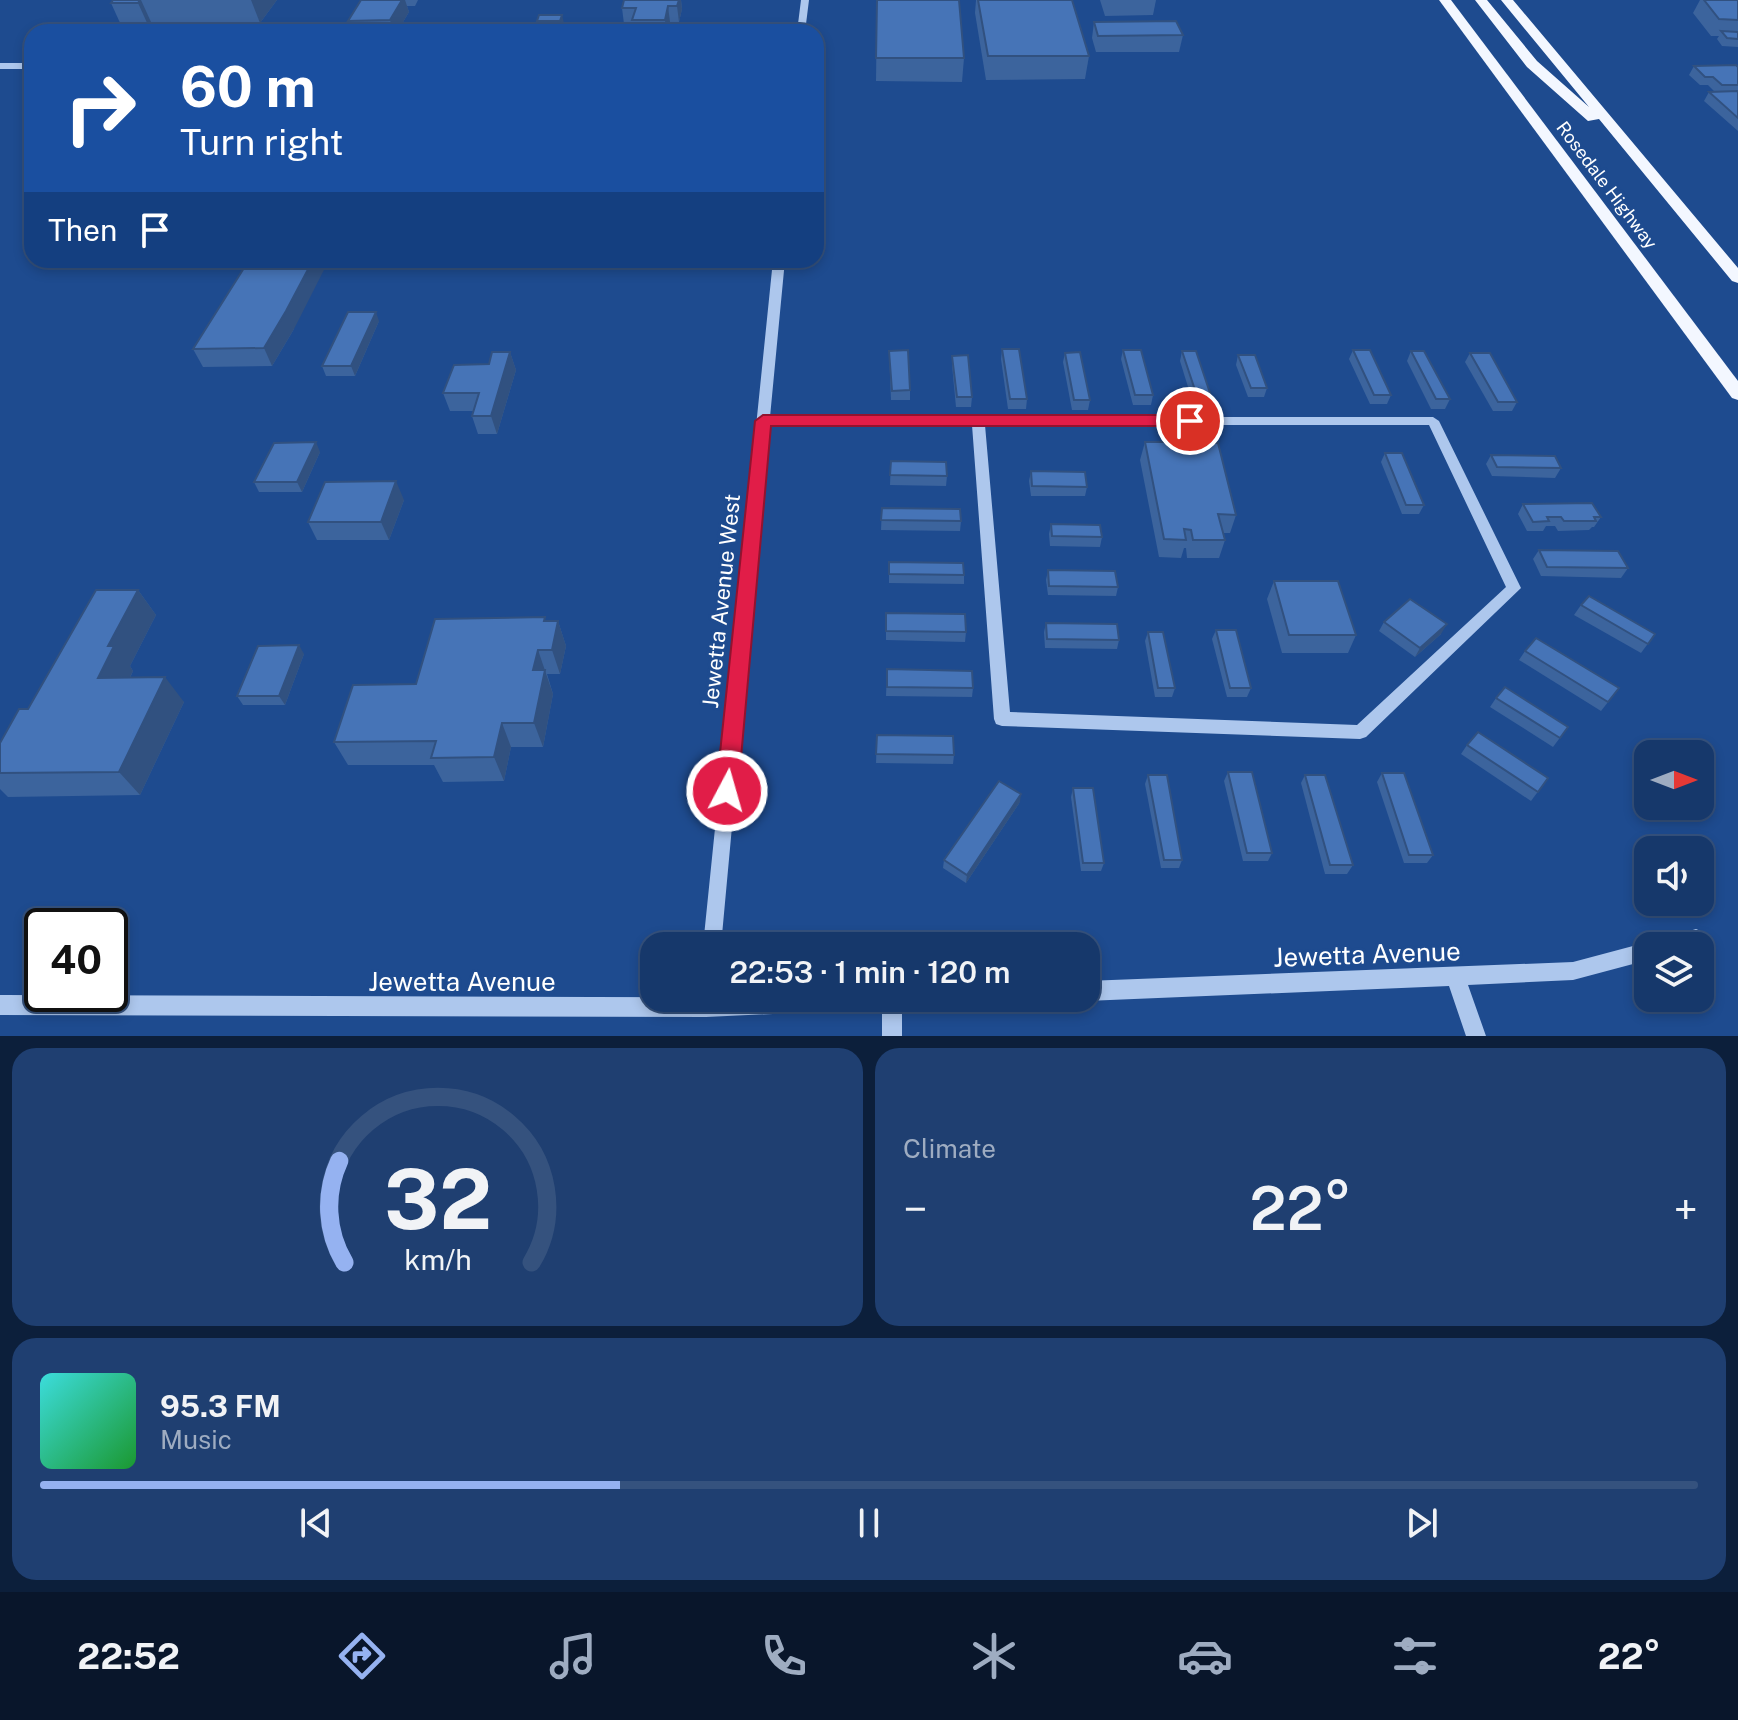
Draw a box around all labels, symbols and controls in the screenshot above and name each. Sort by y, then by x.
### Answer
text: 60 m [180,54,316,120]
icon: right [48,56,152,160]
street label: Rosedale Highway [1552,117,1662,253]
text: Turn right [180,121,343,163]
icon: arrive [133,208,177,252]
text: Then [48,212,117,248]
pin [1156,387,1224,455]
icon: arrive [1168,399,1212,443]
street label: Jewetta Avenue West [697,493,745,709]
north arrow [1634,740,1714,820]
map controls [1634,740,1714,1012]
position arrow [685,749,769,833]
button: sound [1634,836,1714,916]
speed limit sign: 40 [24,908,128,1012]
button: layers [1634,932,1714,1012]
street label: Jewetta Avenue [1273,935,1461,973]
text: 22:53 · 1 min · 120 m [729,954,1011,990]
street label: Jewetta Avenue [368,966,556,997]
text: Climate [903,1133,996,1164]
text: 32 [383,1150,492,1248]
text: 22° [1249,1173,1352,1244]
text: − [903,1183,927,1235]
text: + [1674,1183,1698,1235]
text: km/h [404,1243,471,1276]
text: 95.3 FM [160,1388,281,1424]
text: Music [160,1424,232,1455]
icon: previous [294,1501,338,1545]
icon: pause [847,1501,891,1545]
icon: next [1400,1501,1444,1545]
icon: directions [334,1628,390,1684]
icon: music [545,1628,601,1684]
icon: phone [756,1628,812,1684]
icon: climate [966,1628,1022,1684]
icon: car [1177,1628,1233,1684]
icon: filters [1387,1628,1443,1684]
text: 22:52 [77,1635,180,1677]
text: 22° [1598,1635,1661,1677]

